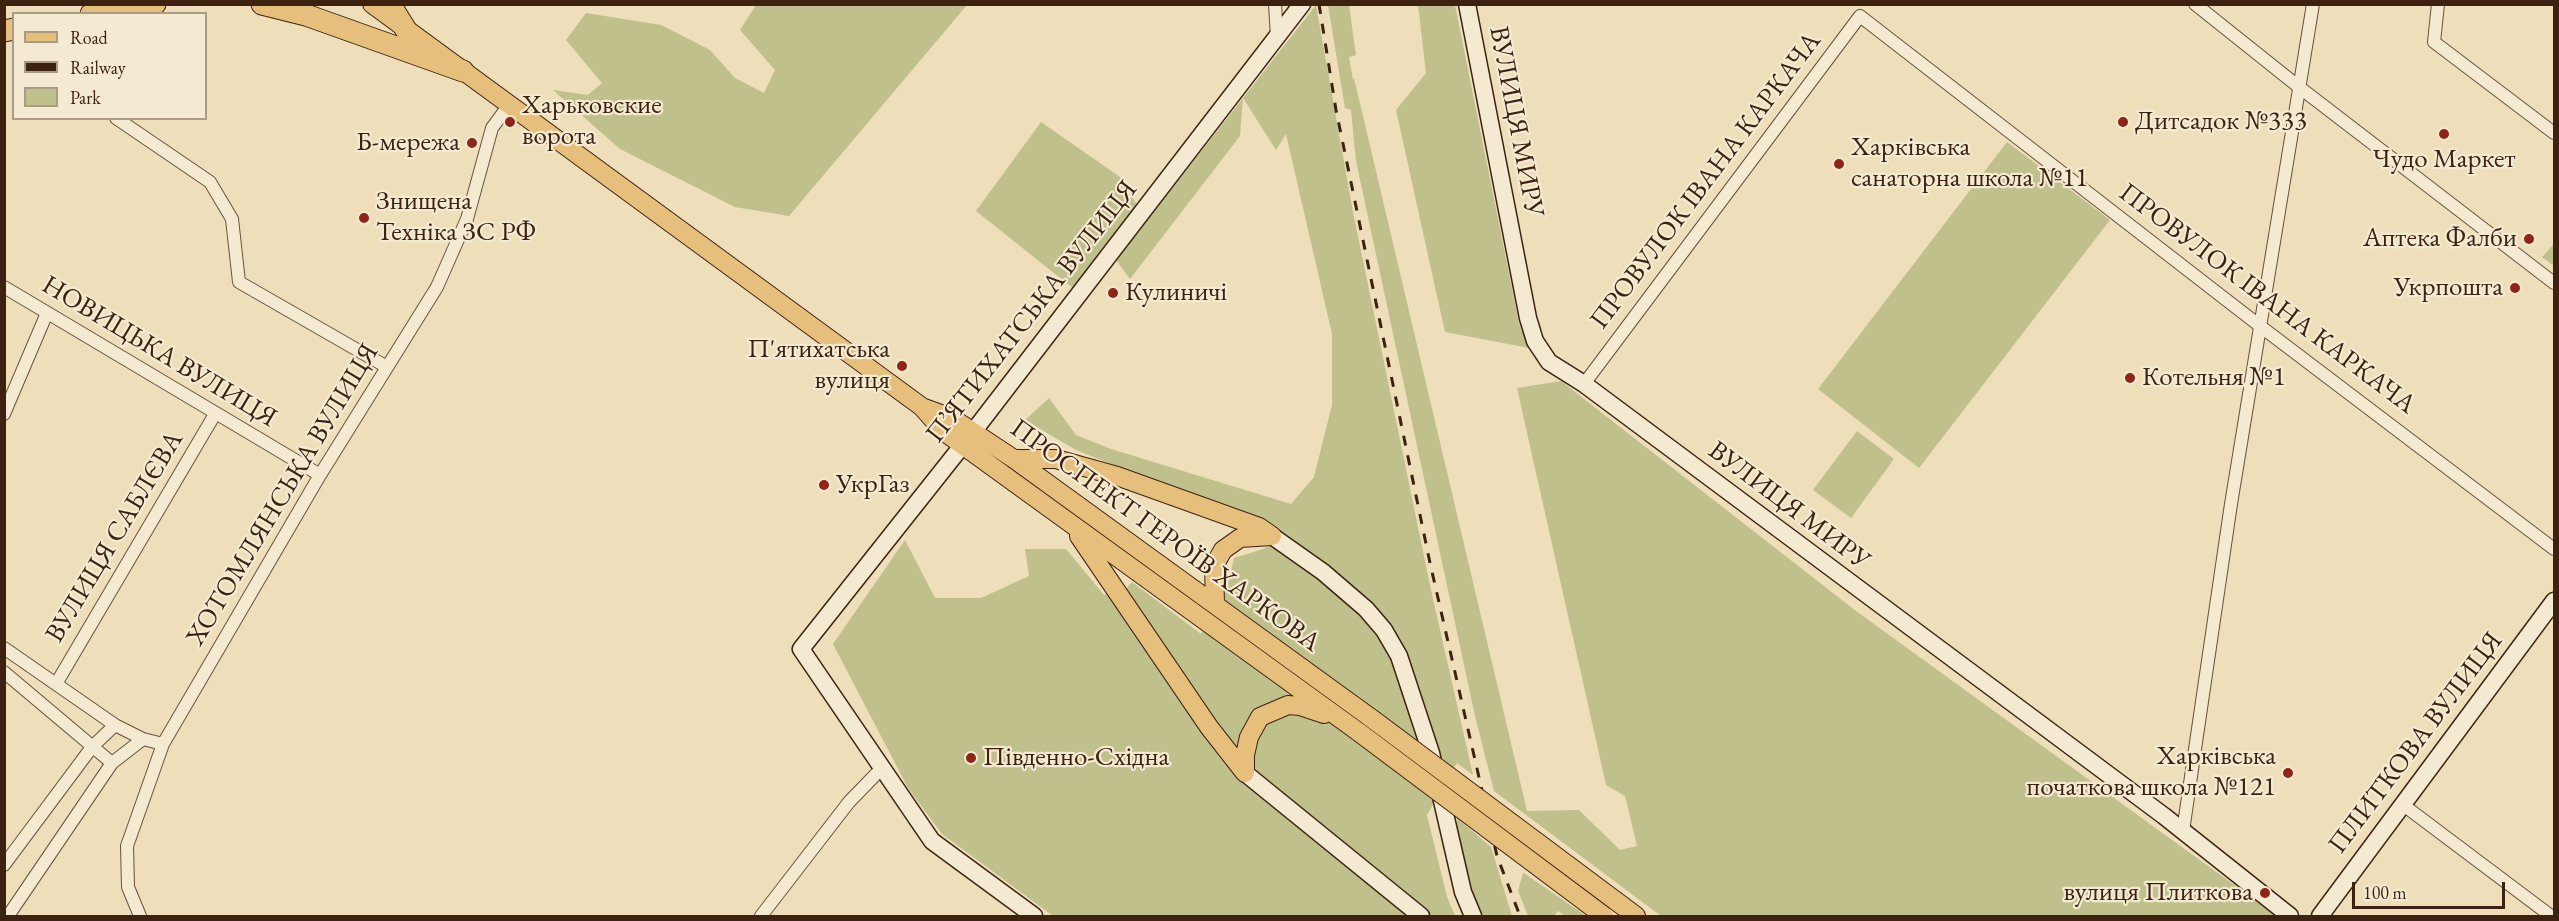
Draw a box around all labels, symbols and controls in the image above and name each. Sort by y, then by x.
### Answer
legend [12,12,207,120]
street label: ВУЛИЦЯ МИРУ [1482,24,1550,220]
text: Road [70,26,108,49]
street label: ПРОВУЛОК ІВАНА КАРКАЧА [1584,26,1828,336]
text: Railway [70,56,126,79]
text: Park [70,86,101,109]
place label: Харьковские ворота [522,90,662,153]
place label: Дитсадок №333 [2135,106,2307,138]
marker: Харьковские ворота [503,115,517,129]
marker: Дитсадок №333 [2116,115,2130,129]
place label: Б-мережа [356,127,460,159]
marker: Чудо Маркет [2437,127,2451,141]
place label: Харківська санаторна школа №11 [1851,132,2088,195]
marker: Б-мережа [465,136,479,150]
place label: Чудо Маркет [2372,144,2516,176]
marker: Харківська санаторна школа №11 [1832,157,1846,171]
street label: П’ЯТИХАТСЬКА ВУЛИЦЯ [919,174,1145,450]
street label: ПРОВУЛОК ІВАНА КАРКАЧА [2112,177,2422,421]
place label: Знищена Техніка ЗС РФ [376,186,536,249]
marker: Знищена Техніка ЗС РФ [357,211,371,225]
place label: Аптека Фалби [2363,223,2517,255]
marker: Аптека Фалби [2522,232,2536,246]
street label: НОВИЦЬКА ВУЛИЦЯ [36,269,282,435]
place label: Укрпошта [2394,272,2503,304]
place label: Кулиничі [1125,277,1227,309]
marker: Укрпошта [2508,281,2522,295]
marker: Кулиничі [1106,286,1120,300]
place label: П'ятихатська вулиця [747,334,890,397]
street label: ХОТОМЛЯНСЬКА ВУЛИЦЯ [180,338,386,652]
marker: П'ятихатська вулиця [895,359,909,373]
place label: Котельня №1 [2142,362,2286,394]
marker: Котельня №1 [2123,371,2137,385]
street label: ПРОСПЕКТ ГЕРОЇВ ХАРКОВА [1004,413,1326,659]
street label: ВУЛИЦЯ САБЛЄВА [39,426,191,648]
street label: ВУЛИЦЯ МИРУ [1702,435,1876,577]
place label: УкрГаз [836,469,909,501]
marker: УкрГаз [817,478,831,492]
street label: ПЛИТКОВА ВУЛИЦЯ [2322,626,2510,860]
place label: Харківська початкова школа №121 [2027,741,2276,804]
place label: Південно-Східна [983,742,1169,774]
marker: Південно-Східна [964,751,978,765]
marker: Харківська початкова школа №121 [2281,766,2295,780]
scale bar [2355,870,2508,908]
place label: вулиця Плиткова [2064,877,2253,909]
text: 100 m [2363,881,2407,904]
marker: вулиця Плиткова [2258,886,2272,900]

